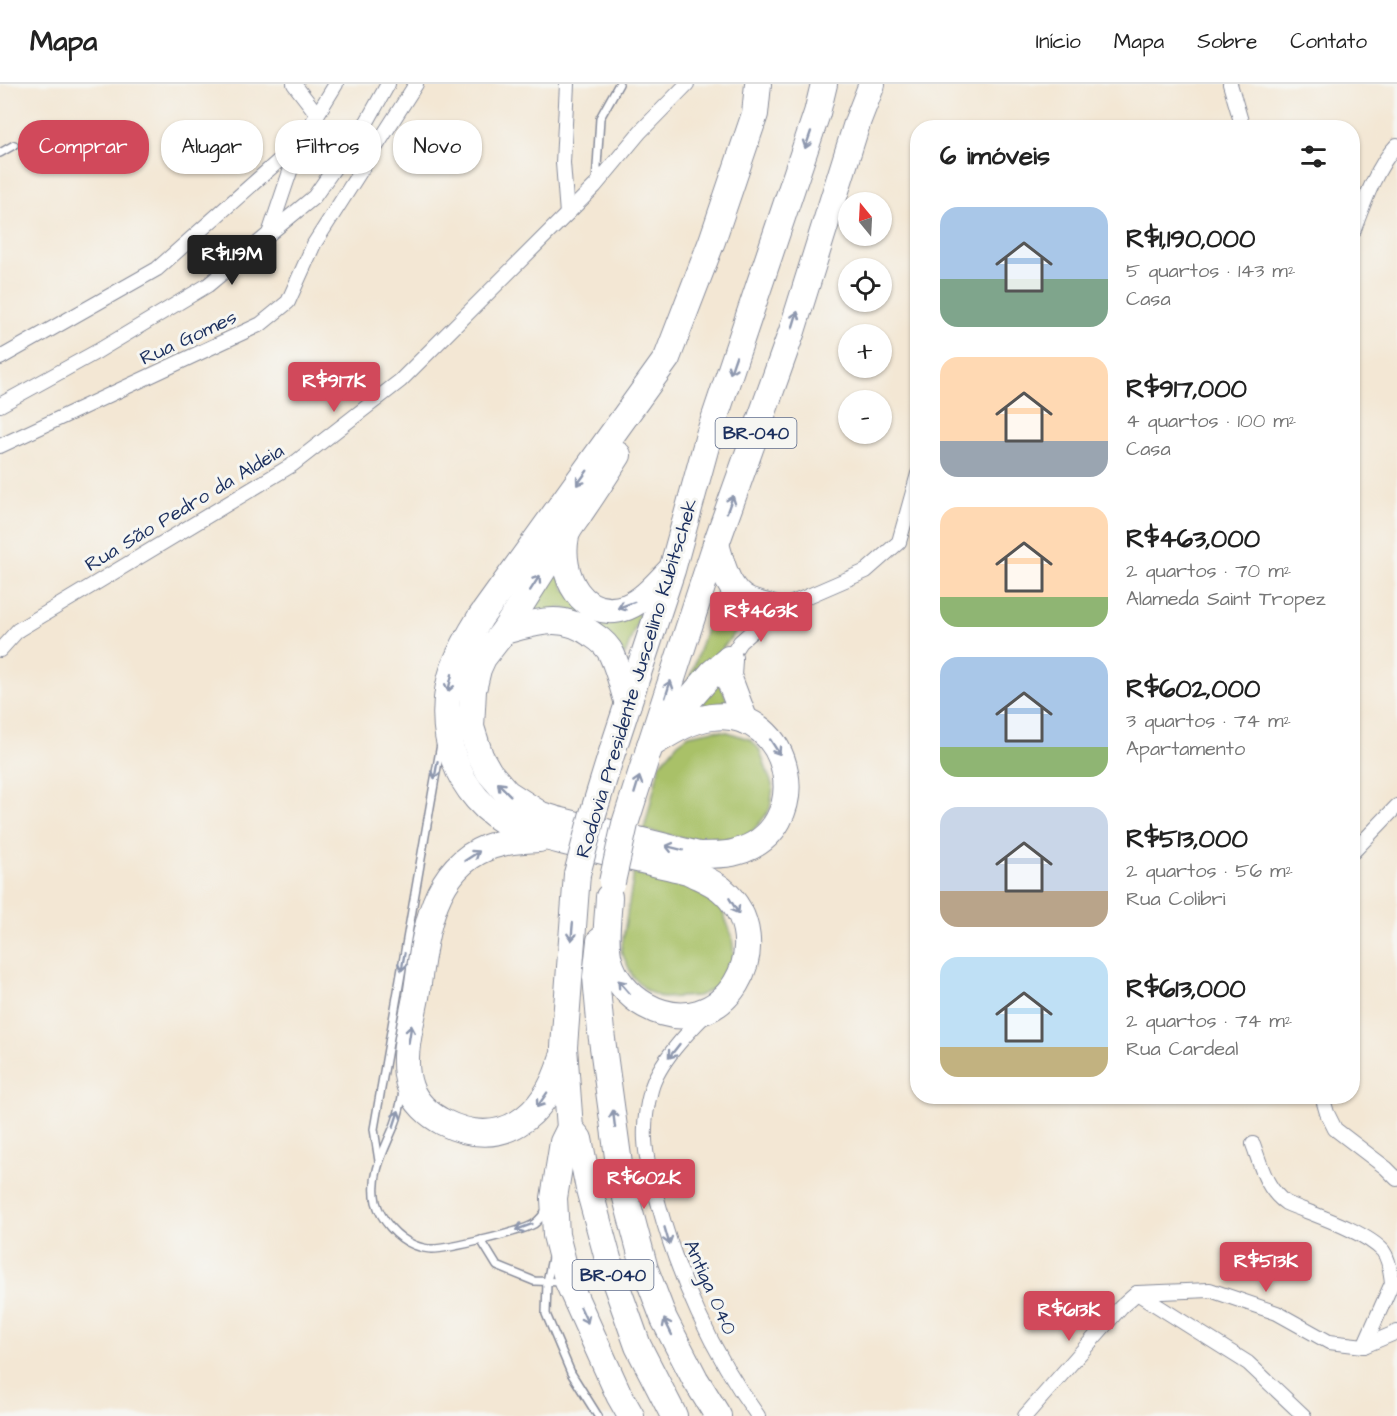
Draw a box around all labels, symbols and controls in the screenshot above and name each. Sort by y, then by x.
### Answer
text: Mapa [30,22,97,61]
text: Início [1036,27,1081,56]
text: Mapa [1114,27,1164,56]
text: Sobre [1197,27,1257,56]
text: Contato [1290,27,1367,56]
chip: Comprar [18,120,149,174]
chip: Alugar [161,120,263,174]
chip: Filtros [275,120,381,174]
chip: Novo [393,120,482,174]
one-way arrow [801,130,812,149]
text: 6 imóveis [940,138,1050,174]
icon: filters [1297,140,1330,173]
north arrow [838,192,892,246]
map controls [838,192,892,444]
text: R$1,190,000 [1126,221,1255,257]
icon: home [988,231,1060,303]
pin: R$1.19M [177,235,287,286]
text: R$1.19M [201,240,263,268]
text: 5 quartos · 143 m² [1126,257,1295,285]
button: locate [838,258,892,312]
text: Casa [1126,285,1171,313]
street label: Rua Gomes [135,303,242,373]
one-way arrow [791,311,802,330]
button: + [838,324,892,378]
one-way arrow [726,355,737,374]
pin: R$917K [285,362,383,413]
text: R$917K [302,367,366,395]
text: R$917,000 [1126,371,1247,407]
icon: home [988,381,1060,453]
button: − [838,390,892,444]
text: 4 quartos · 100 m² [1126,407,1296,435]
road number: BR-040 [716,418,796,448]
text: Casa [1126,435,1171,463]
street label: Rua São Pedro da Aldeia [80,437,289,578]
one-way arrow [576,469,588,485]
street label: Rodovia Presidente Juscelino Kubitschek [569,495,705,861]
one-way arrow [726,495,737,514]
text: R$463,000 [1126,521,1260,557]
icon: home [988,531,1060,603]
text: 2 quartos · 70 m² [1126,557,1291,585]
one-way arrow [529,575,541,591]
text: Alameda Saint Tropez [1126,585,1326,613]
pin: R$463K [712,592,810,643]
text: R$463K [724,597,798,625]
one-way arrow [617,601,636,612]
text: R$602,000 [1126,671,1260,707]
one-way arrow [444,673,455,693]
one-way arrow [664,680,675,699]
icon: home [988,681,1060,753]
text: 3 quartos · 74 m² [1126,707,1291,735]
text: Apartamento [1126,735,1245,763]
one-way arrow [769,738,781,755]
one-way arrow [431,760,442,779]
one-way arrow [632,776,643,795]
one-way arrow [497,782,512,797]
text: R$513,000 [1126,821,1248,857]
icon: home [988,831,1060,903]
one-way arrow [665,842,684,854]
one-way arrow [463,850,480,862]
text: 2 quartos · 56 m² [1126,857,1293,885]
text: Rua Colibri [1126,885,1225,913]
one-way arrow [729,897,741,914]
one-way arrow [566,922,577,941]
one-way arrow [398,952,409,972]
text: R$613,000 [1126,971,1246,1007]
one-way arrow [617,980,631,995]
icon: home [988,981,1060,1053]
text: 2 quartos · 74 m² [1126,1007,1292,1035]
one-way arrow [404,1025,415,1045]
text: Rua Cardeal [1126,1035,1238,1063]
one-way arrow [668,1043,681,1059]
one-way arrow [536,1092,548,1108]
one-way arrow [608,1109,619,1129]
one-way arrow [391,1110,402,1129]
pin: R$602K [595,1159,693,1210]
text: R$602K [607,1164,681,1192]
one-way arrow [515,1223,533,1234]
one-way arrow [662,1226,673,1245]
street label: Antiga 040 [676,1235,744,1340]
pin: R$513K [1217,1242,1315,1293]
text: R$513K [1234,1247,1298,1275]
road number: BR-040 [572,1260,654,1290]
pin: R$613K [1020,1291,1118,1342]
text: R$613K [1038,1296,1100,1324]
one-way arrow [578,1305,590,1323]
one-way arrow [662,1318,674,1336]

